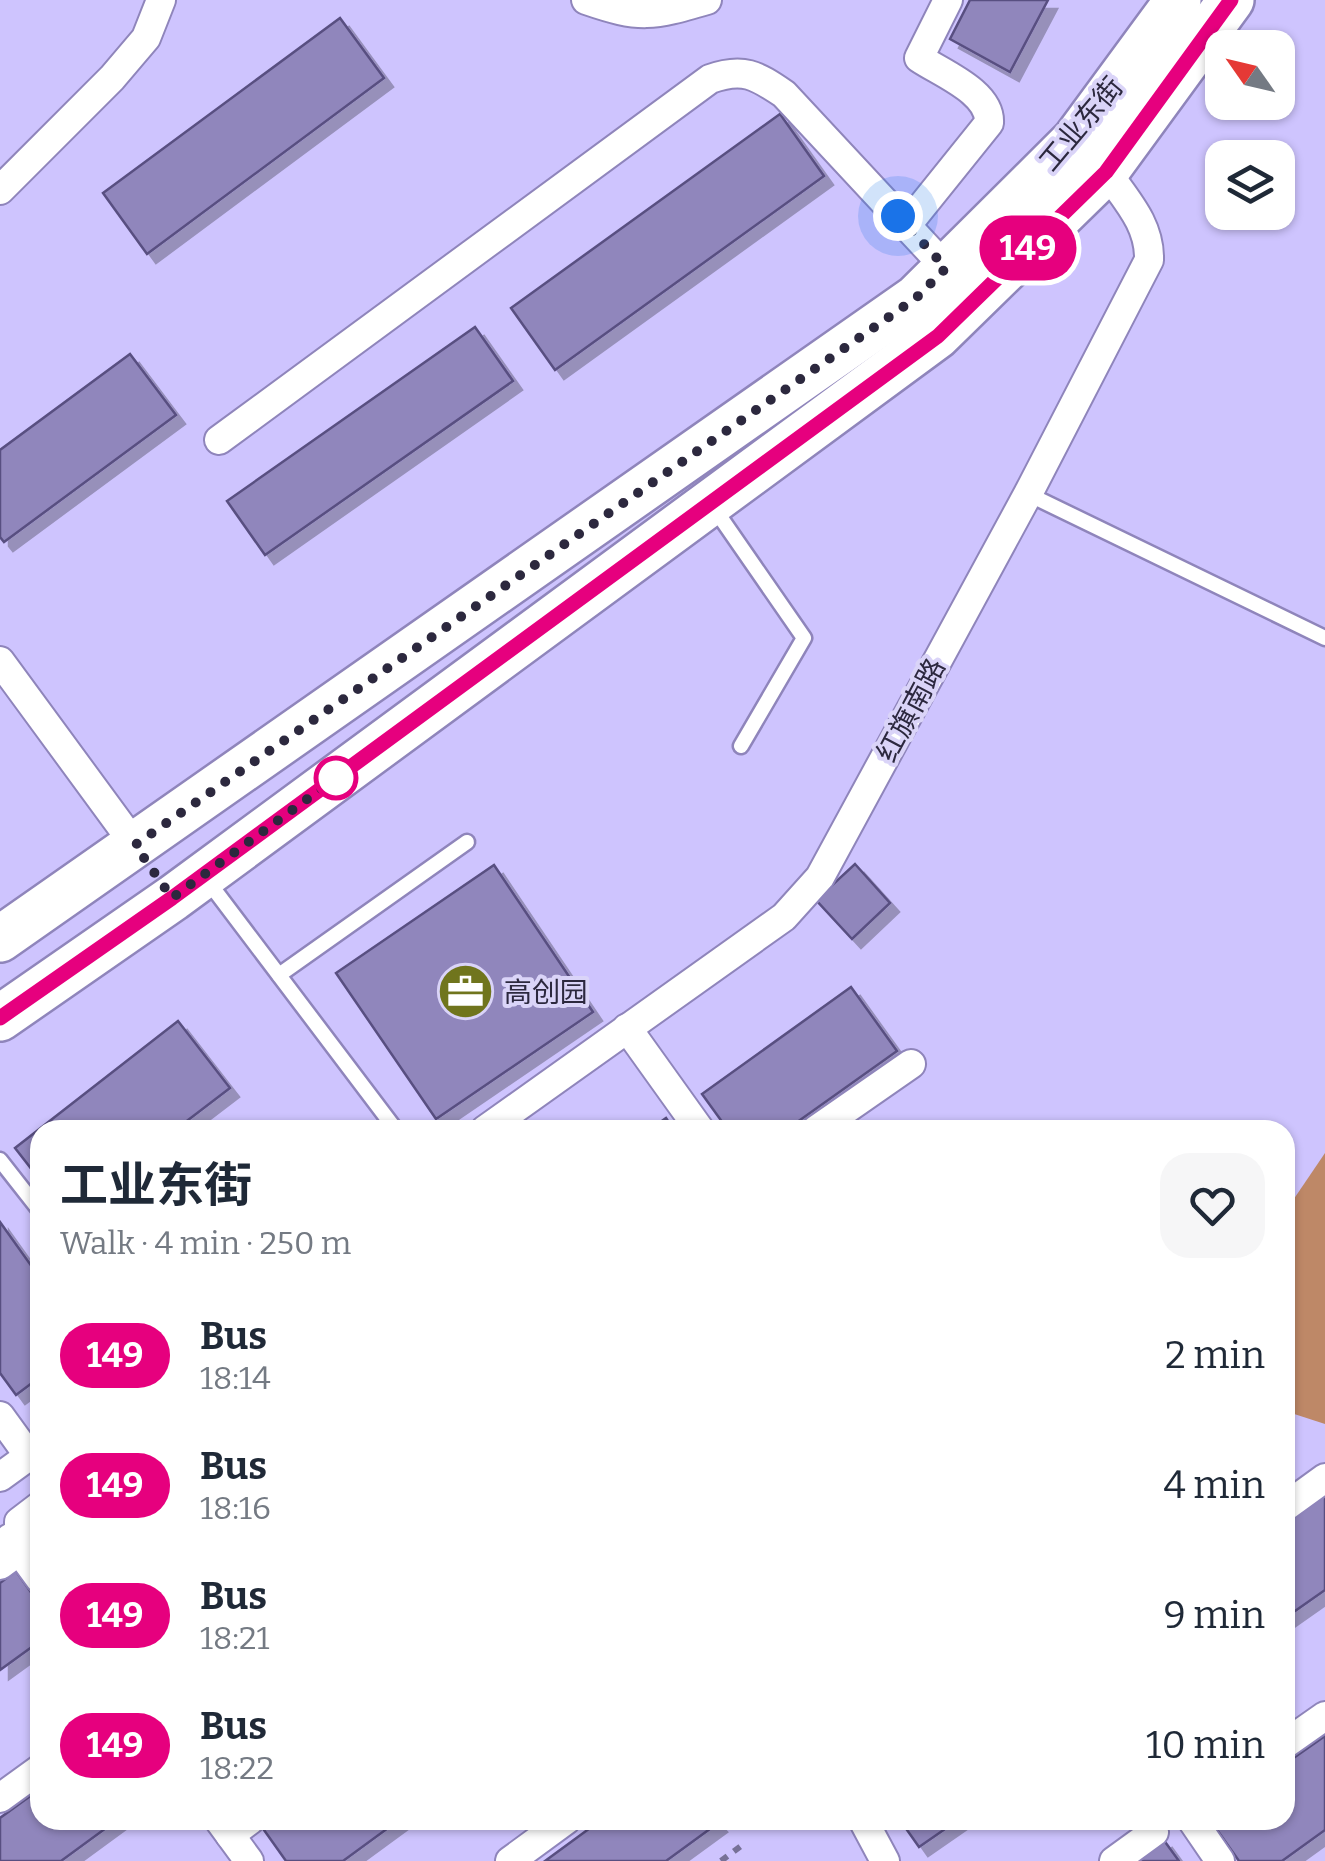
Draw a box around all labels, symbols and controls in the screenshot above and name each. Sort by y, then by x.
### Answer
north arrow [1205,30,1295,120]
map controls [1205,30,1295,230]
street label: 工业东街 [1032,70,1130,178]
button: layers [1205,140,1295,230]
your location [873,191,923,241]
line badge: 149 [970,216,1086,280]
text: 149 [999,227,1057,269]
street label: 红旗南路 [870,653,952,767]
unlabelled marker [315,757,357,799]
office icon: 高创园 [435,962,495,1022]
place label: 高创园 [504,976,588,1009]
button: heart [1160,1153,1265,1258]
text: 工业东街 [60,1157,252,1215]
text: Walk · 4 min · 250 m [60,1224,351,1262]
text: Bus [200,1313,267,1359]
text: 2 min [1165,1332,1265,1378]
text: 149 [86,1334,144,1376]
text: 18:14 [200,1359,271,1397]
text: Bus [200,1443,267,1489]
text: 4 min [1164,1462,1265,1508]
text: 149 [86,1464,144,1506]
text: 18:16 [200,1489,271,1527]
text: Bus [200,1573,267,1619]
text: 9 min [1164,1592,1265,1638]
text: 149 [86,1594,144,1636]
text: 18:21 [200,1619,269,1657]
text: Bus [200,1703,267,1749]
text: 10 min [1146,1722,1265,1768]
text: 149 [86,1724,144,1766]
text: 18:22 [200,1749,274,1787]

